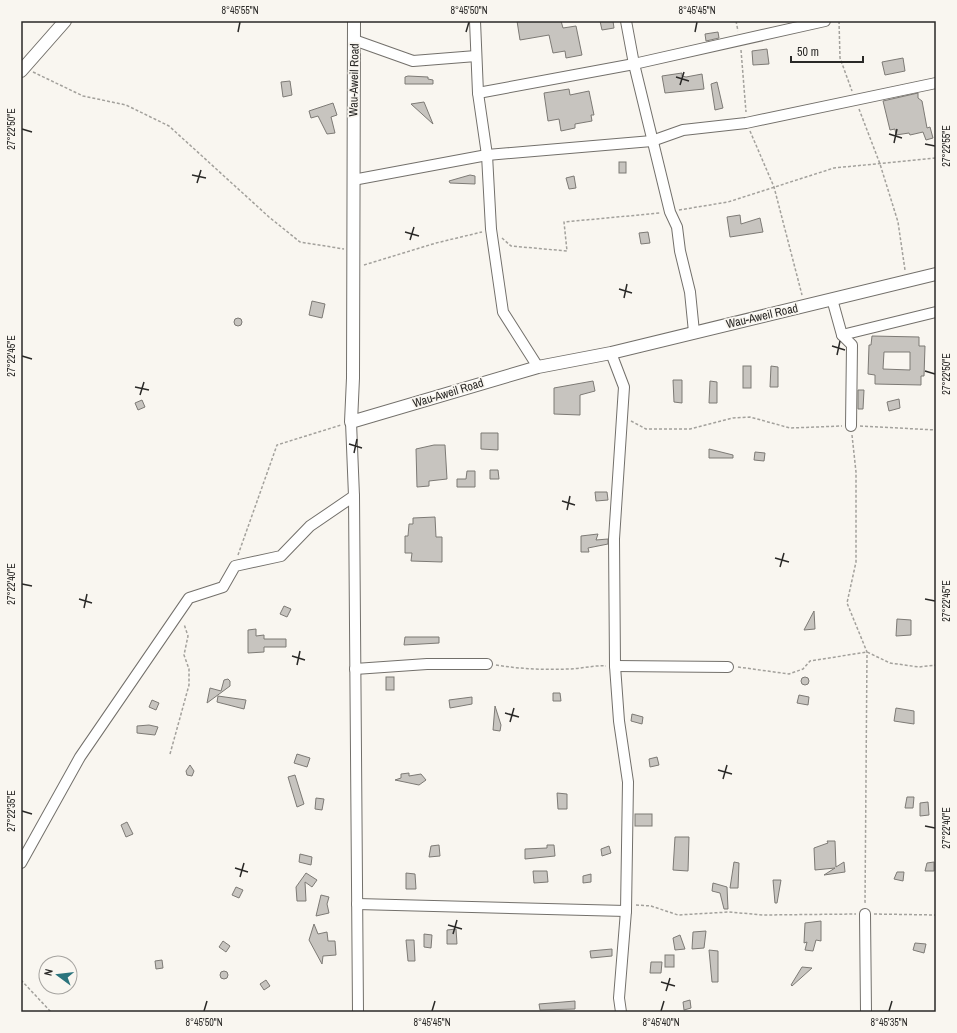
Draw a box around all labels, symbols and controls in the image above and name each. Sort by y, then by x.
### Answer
text: 8°45'55"N [221,4,259,17]
text: 8°45'50"N [450,4,488,17]
text: 8°45'45"N [678,4,716,17]
scale bar [791,38,863,64]
street label: Wau-Aweil Road [345,43,363,117]
text: 50 m [797,44,819,60]
text: 27°22'50"E [5,108,18,150]
text: 27°22'55"E [940,125,953,167]
street label: Wau-Aweil Road [724,300,800,332]
text: 27°22'45"E [5,335,18,377]
text: 27°22'50"E [940,353,953,395]
street label: Wau-Aweil Road [411,375,485,411]
text: 27°22'40"E [5,563,18,605]
text: 27°22'45"E [940,580,953,622]
text: 27°22'35"E [5,790,18,832]
text: 27°22'40"E [940,807,953,849]
north arrow [38,955,78,995]
text: N [41,967,56,977]
text: 8°45'50"N [185,1016,223,1029]
text: 8°45'45"N [413,1016,451,1029]
text: 8°45'40"N [642,1016,680,1029]
text: 8°45'35"N [870,1016,908,1029]

